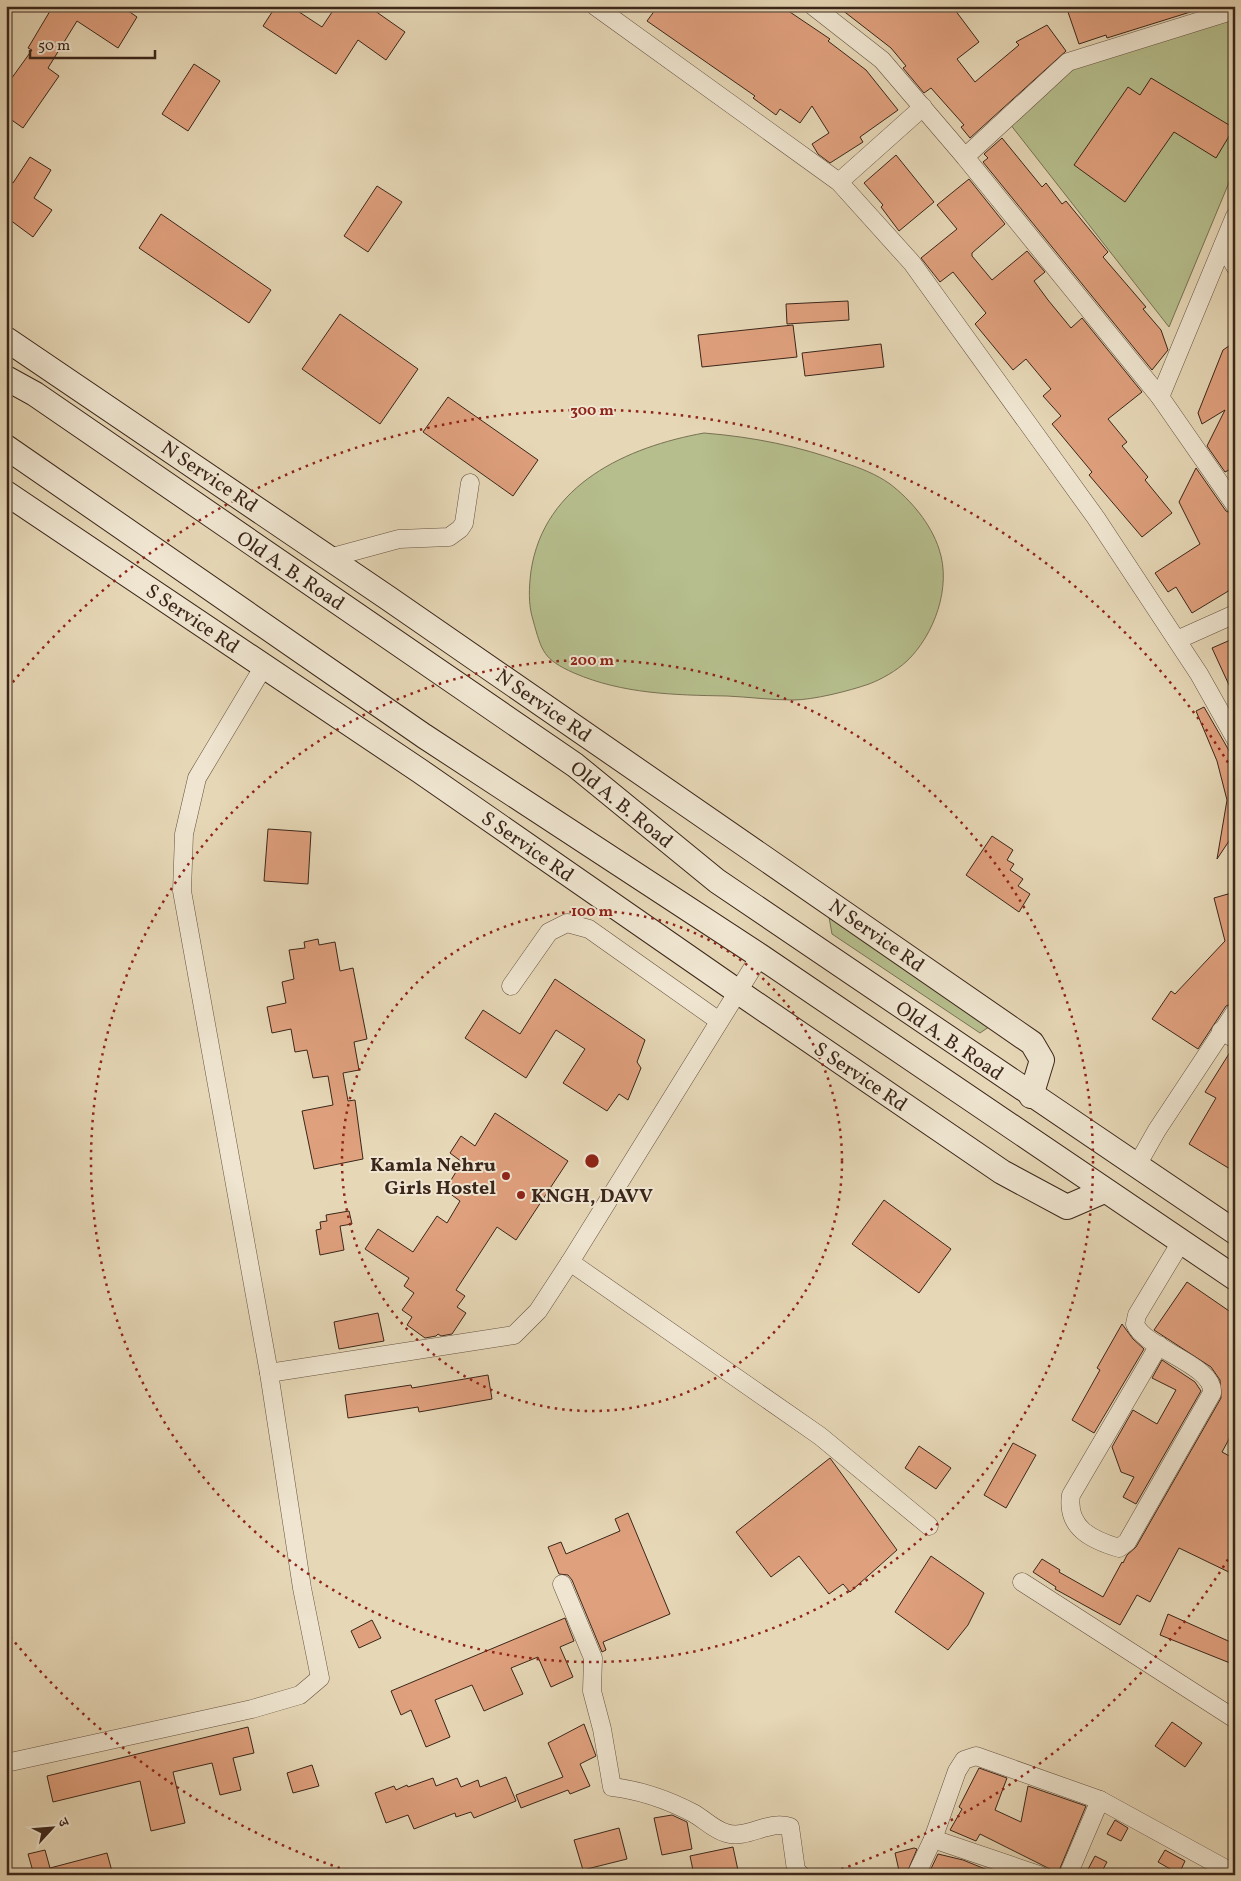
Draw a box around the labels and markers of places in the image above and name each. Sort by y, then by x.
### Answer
place label: Kamla Nehru Girls Hostel [370,1152,496,1203]
centre of rings [583,1152,601,1170]
marker: Kamla Nehru Girls Hostel [500,1170,512,1182]
place label: KNGH, DAVV [531,1183,653,1211]
marker: KNGH, DAVV [515,1189,527,1201]

